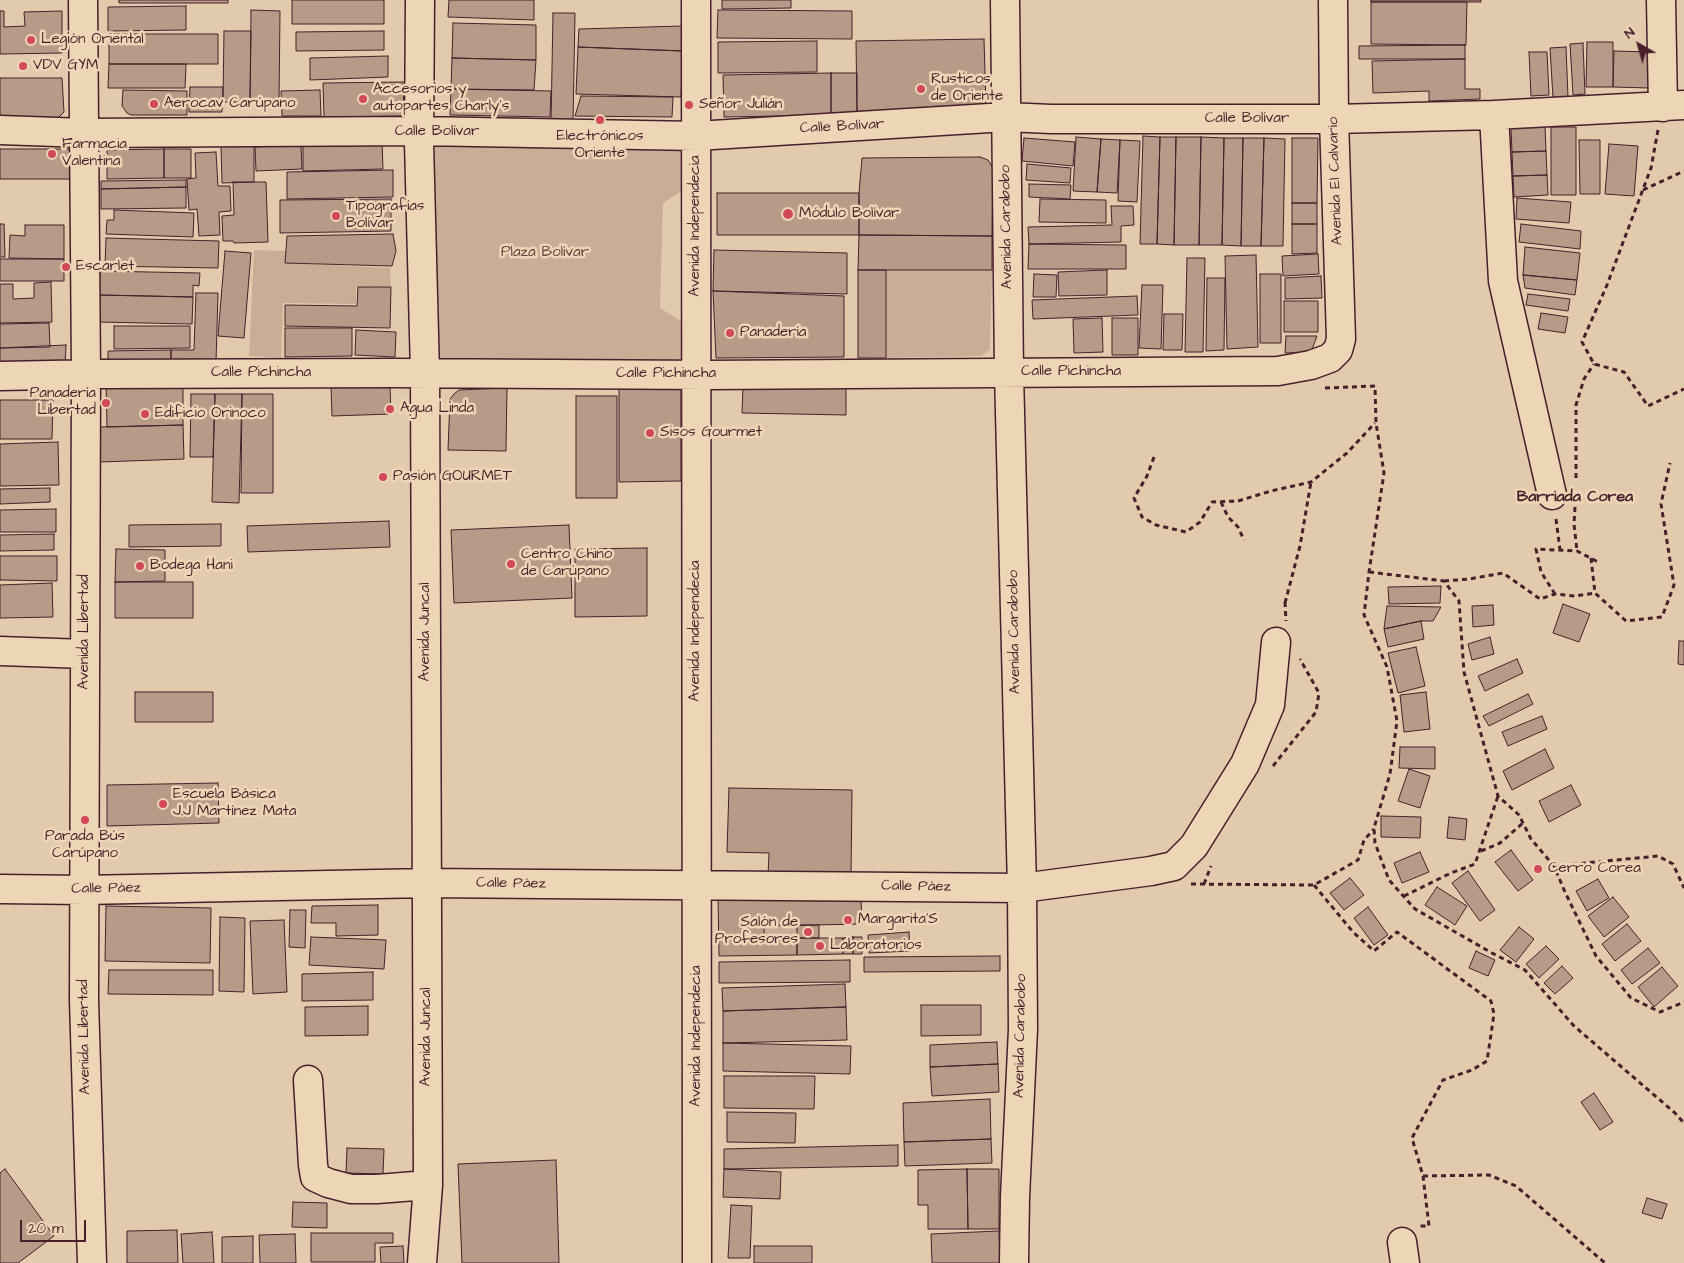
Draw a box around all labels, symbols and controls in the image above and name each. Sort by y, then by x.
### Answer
north arrow [1614,20,1664,70]
text: N [1620,23,1639,44]
place label: Legión Oriental [41,31,144,49]
marker: Legión Oriental [25,34,37,46]
place label: VDV GYM [33,57,98,75]
marker: VDV GYM [17,60,29,72]
place label: Rusticos de Oriente [931,71,1003,106]
place label: Accesorios y autopartes Charly's [373,81,509,116]
marker: Rusticos de Oriente [915,83,927,95]
marker: Accesorios y autopartes Charly's [357,93,369,105]
place label: Aerocav Carúpano [164,95,295,113]
place label: Señor Julián [699,96,782,114]
marker: Aerocav Carúpano [148,98,160,110]
marker: Señor Julián [683,99,695,111]
street label: Calle Bolívar [1205,110,1289,128]
marker: Electrónicos Oriente [594,114,606,126]
street label: Calle Bolívar [799,116,885,138]
street label: Avenida El Calvario [1325,116,1347,246]
street label: Calle Bolívar [395,123,479,141]
place label: Electrónicos Oriente [557,128,643,163]
place label: Farmacia Valentina [62,136,127,171]
marker: Farmacia Valentina [46,148,58,160]
street label: Avenida Independecia [687,155,705,297]
street label: Avenida Carabobo [997,165,1017,289]
place label: Tipografías Bolívar [346,198,424,233]
place label: Módulo Bolívar [799,205,899,223]
marker: Módulo Bolívar [781,207,795,221]
marker: Tipografías Bolívar [330,210,342,222]
park label: Plaza Bolívar [501,244,589,262]
place label: Escarlet [76,258,134,276]
marker: Escarlet [60,261,72,273]
place label: Panadería [740,324,806,342]
marker: Panadería [724,327,736,339]
street label: Calle Pichincha [1021,363,1121,381]
street label: Calle Pichincha [211,364,311,382]
street label: Calle Pichincha [616,365,716,383]
place label: Panadería Libertad [30,385,96,420]
marker: Panadería Libertad [100,397,112,409]
place label: Agua Linda [400,400,474,418]
marker: Agua Linda [384,403,396,415]
place label: Edificio Orinoco [155,405,266,423]
marker: Edificio Orinoco [139,408,151,420]
place label: Sisos Gourmet [660,424,762,442]
marker: Sisos Gourmet [644,427,656,439]
place label: Pasión GOURMET [393,468,512,486]
marker: Pasión GOURMET [377,471,389,483]
district label: Barriada Corea [1517,488,1633,508]
place label: Centro Chino de Carúpano [521,546,612,581]
place label: Bodega Hani [150,557,233,575]
marker: Centro Chino de Carúpano [505,558,517,570]
marker: Bodega Hani [134,560,146,572]
street label: Avenida Independecia [687,560,705,702]
street label: Avenida Carabobo [1005,570,1025,694]
street label: Avenida Libertad [76,574,94,690]
street label: Avenida Juncal [417,582,435,682]
place label: Escuela Básica J.J Martínez Mata [173,786,296,821]
marker: Escuela Básica J.J Martínez Mata [157,798,169,810]
marker: Parada Bús Carúpano [79,814,91,826]
place label: Parada Bús Carúpano [45,828,125,863]
place label: Cerro Corea [1548,860,1641,878]
marker: Cerro Corea [1532,863,1544,875]
street label: Calle Páez [476,874,546,894]
street label: Calle Páez [881,877,951,897]
street label: Calle Páez [71,879,141,899]
place label: Margarita'S [858,911,938,929]
place label: Salón de Profesores [715,914,798,949]
marker: Margarita'S [842,914,854,926]
marker: Salón de Profesores [802,926,814,938]
place label: Laboratorios [830,937,922,955]
marker: Laboratorios [814,940,826,952]
street label: Avenida Independecia [688,965,706,1107]
street label: Avenida Carabobo [1011,974,1031,1098]
street label: Avenida Libertad [75,979,95,1095]
street label: Avenida Juncal [418,987,436,1087]
scale bar [22,1210,89,1242]
text: 20 m [28,1218,64,1239]

